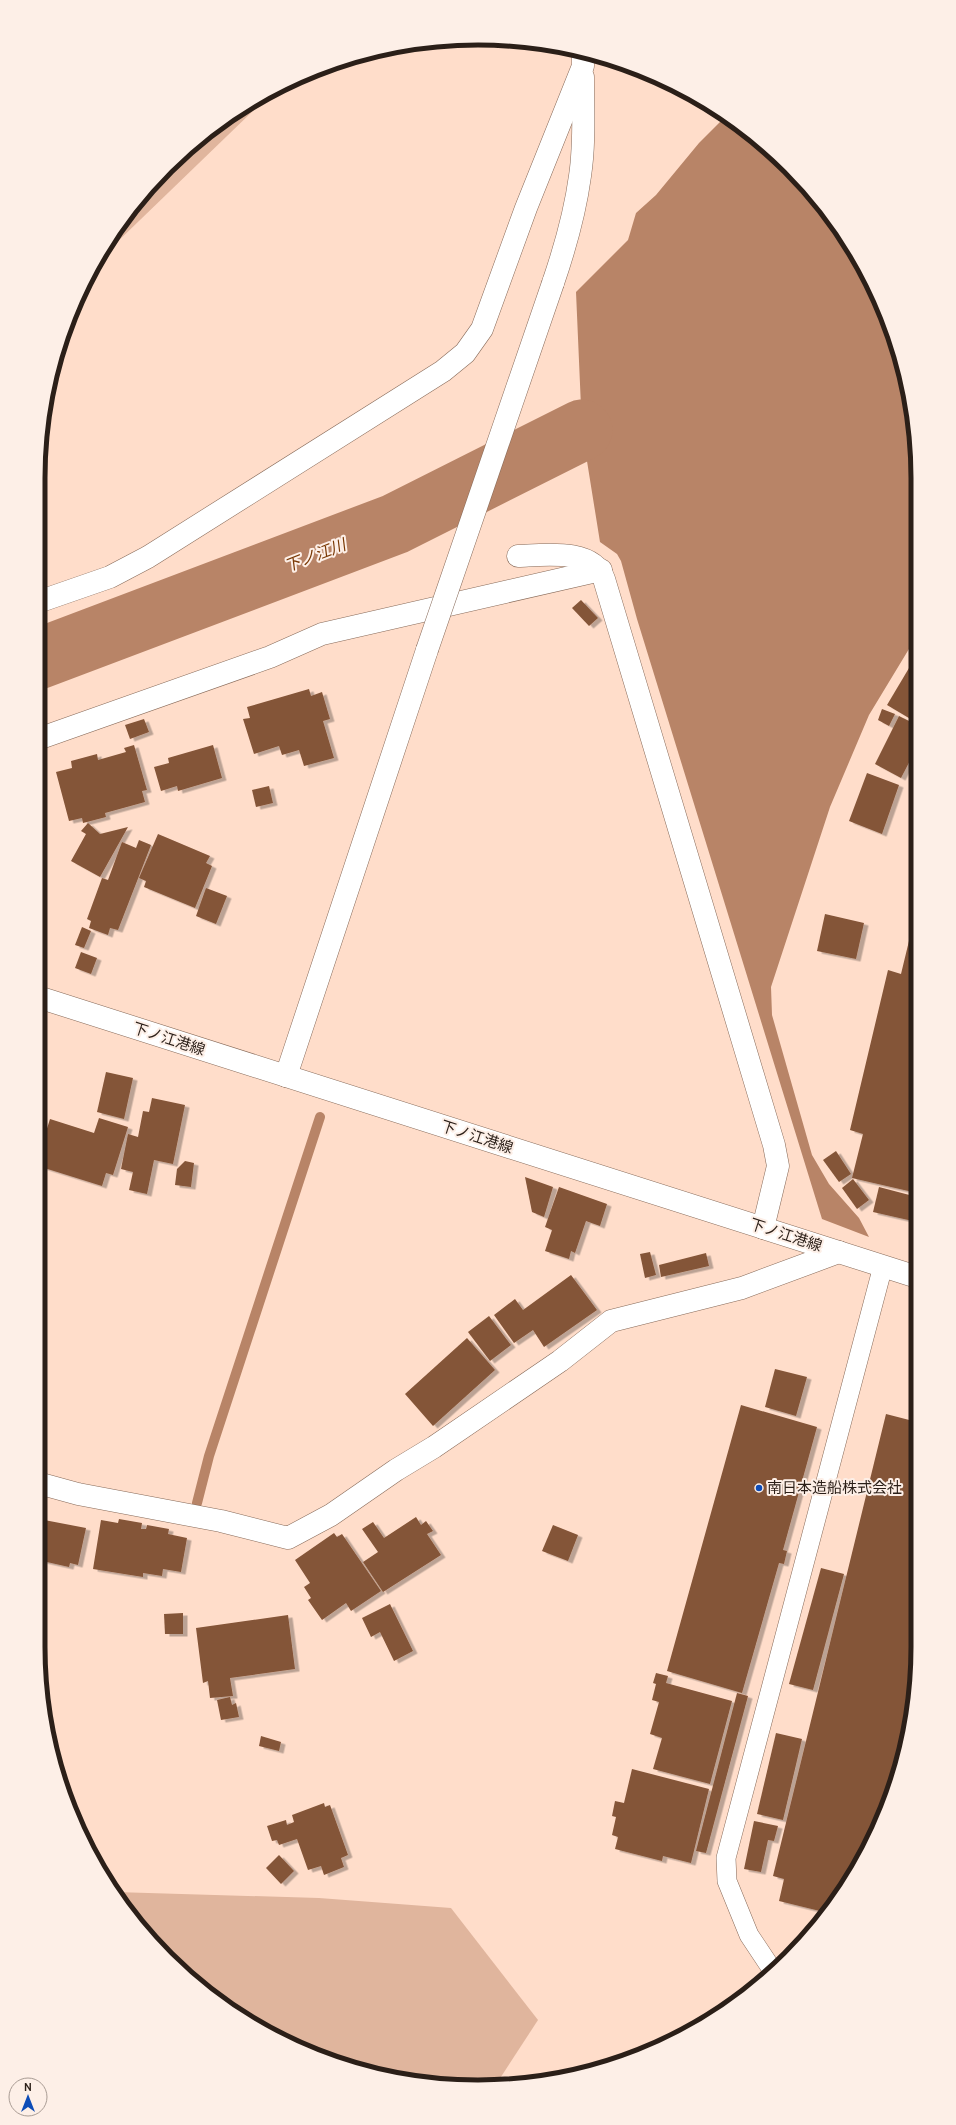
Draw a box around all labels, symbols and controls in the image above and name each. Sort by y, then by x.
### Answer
water label: 下ノ江川 [282,534,350,576]
street label: 下ノ江港線 [131,1019,207,1059]
street label: 下ノ江港線 [439,1117,515,1157]
street label: 下ノ江港線 [748,1215,824,1255]
place label: 南日本造船株式会社 [767,1479,902,1497]
marker: 南日本造船株式会社 [754,1483,764,1493]
north arrow [8,2077,48,2117]
text: N [24,2080,32,2094]

